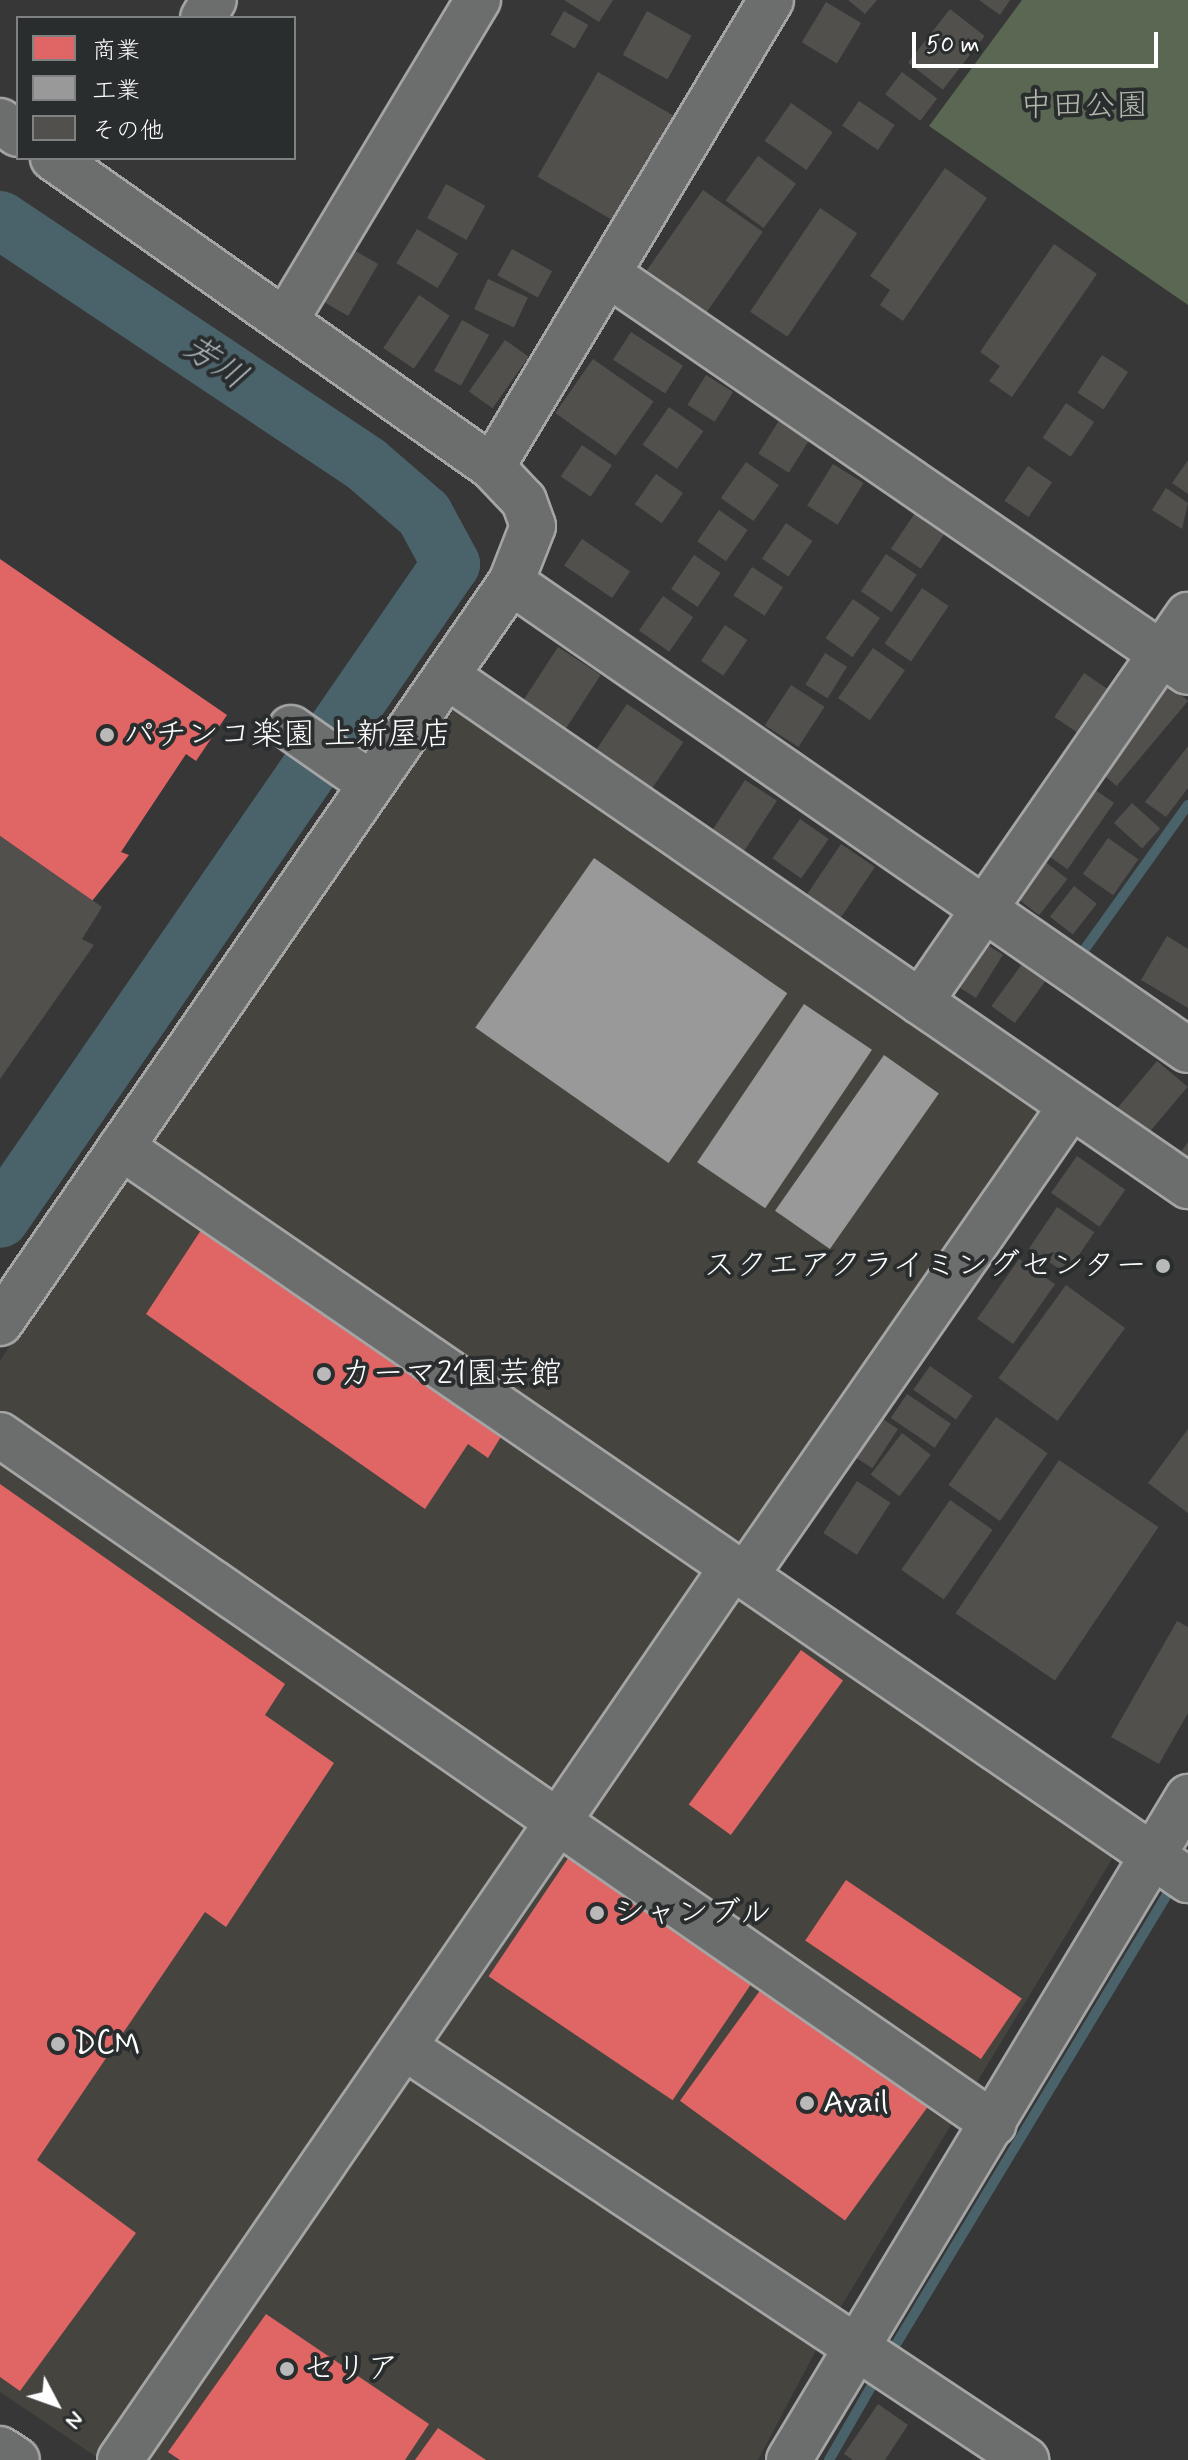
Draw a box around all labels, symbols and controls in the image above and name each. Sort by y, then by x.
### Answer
legend [16,16,296,160]
scale bar [916,16,1162,66]
text: 50 m [926,30,980,61]
text: 商業 [92,36,140,67]
text: 工業 [92,76,140,107]
park label: 中田公園 [1020,87,1148,125]
text: その他 [92,116,164,147]
water label: 芳川 [175,327,255,399]
place label: パチンコ楽園 上新屋店 [123,716,452,754]
marker: パチンコ楽園 上新屋店 [98,726,116,744]
place label: スクエアクライミングセンター [699,1247,1147,1285]
marker: スクエアクライミングセンター [1154,1257,1172,1275]
place label: カーマ21園芸館 [340,1355,561,1393]
marker: カーマ21園芸館 [315,1365,333,1383]
place label: シャンブル [613,1894,773,1932]
marker: シャンブル [588,1904,606,1922]
place label: DCM [74,2025,141,2063]
marker: DCM [49,2035,67,2053]
place label: Avail [823,2084,888,2122]
marker: Avail [798,2094,816,2112]
place label: セリア [303,2350,399,2388]
marker: セリア [278,2360,296,2378]
north arrow [16,2364,96,2444]
text: N [59,2405,89,2434]

